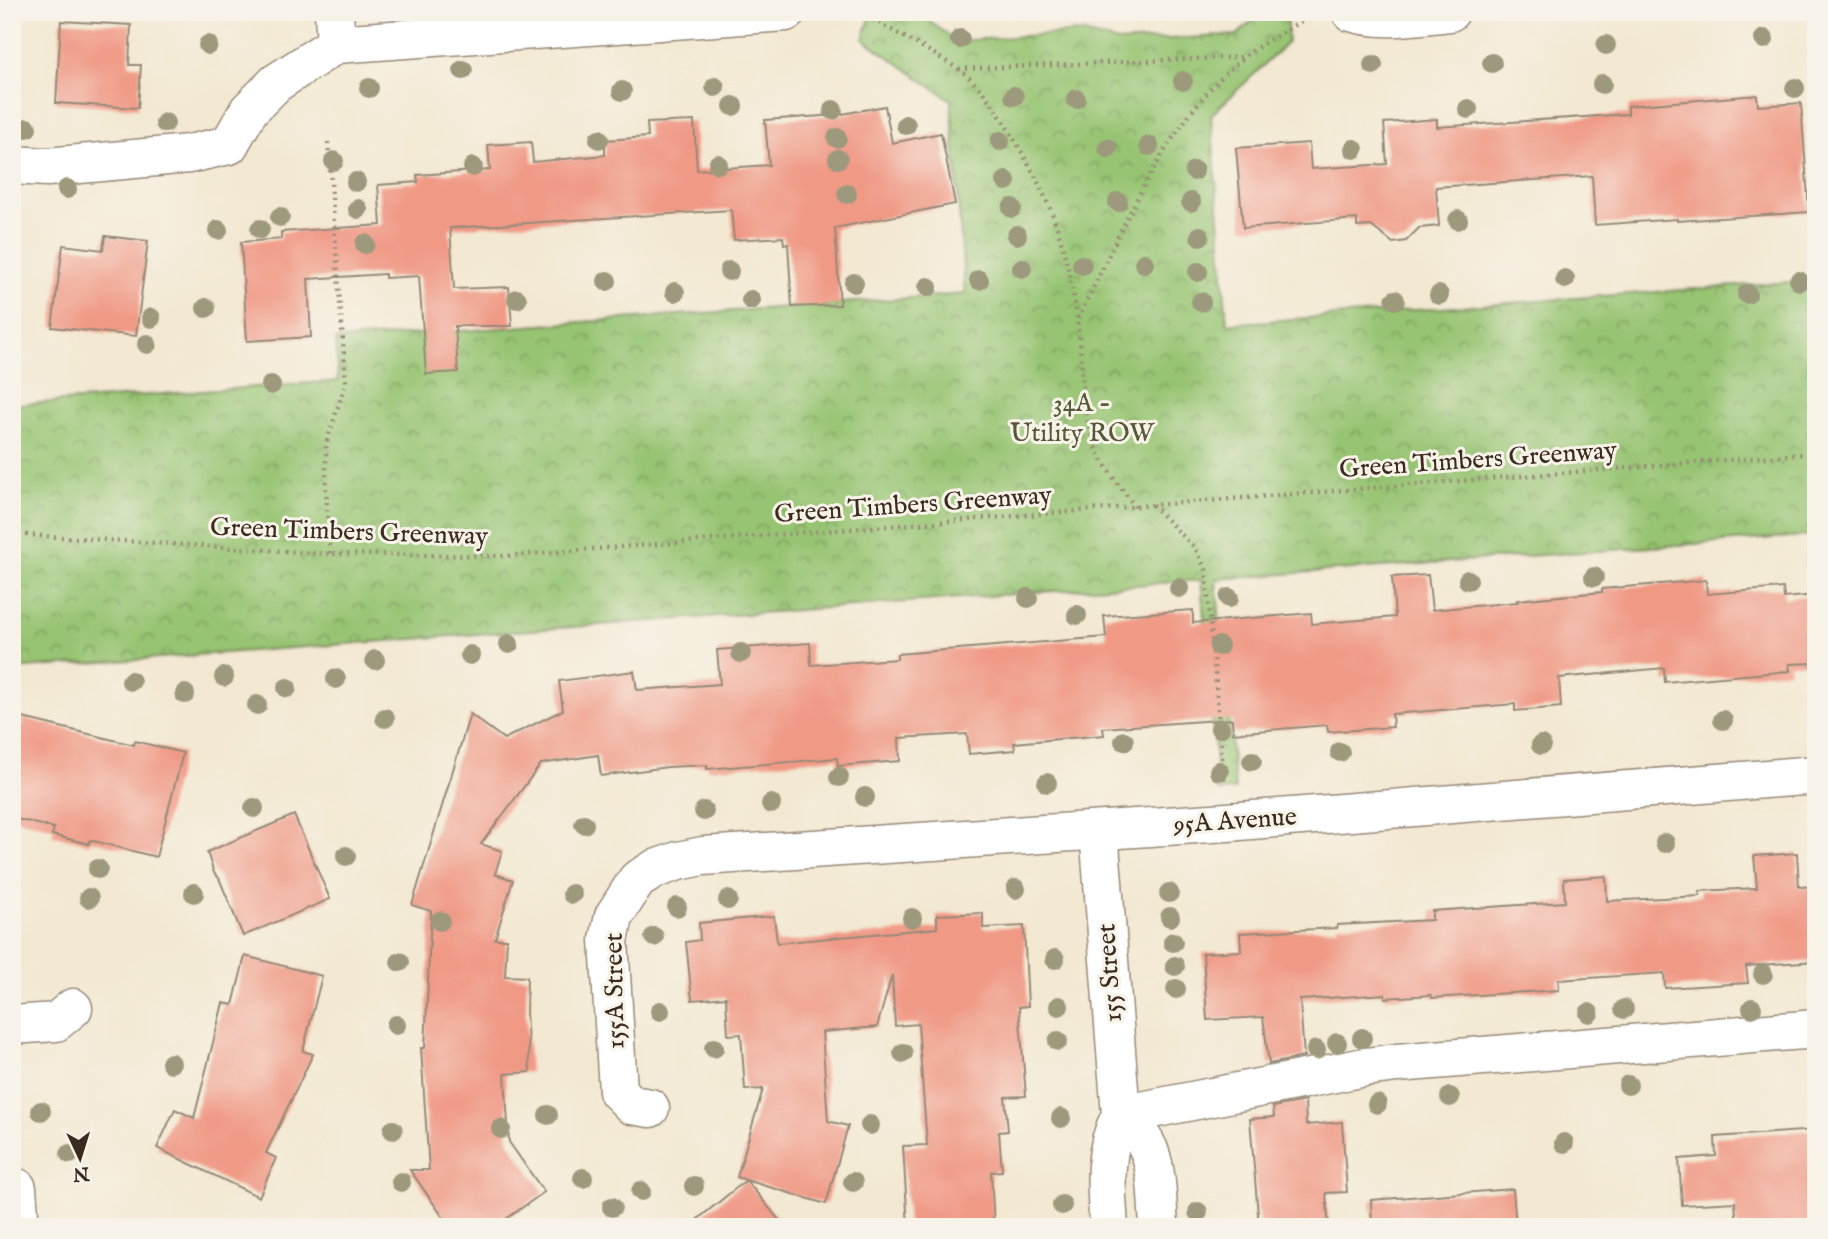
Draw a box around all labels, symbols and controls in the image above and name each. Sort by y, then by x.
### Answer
park label: 34A - Utility ROW [1010,387,1155,450]
street label: Green Timbers Greenway [1338,434,1618,486]
street label: Green Timbers Greenway [773,479,1053,531]
street label: Green Timbers Greenway [209,511,489,553]
street label: 95A Avenue [1171,800,1298,842]
street label: 155 Street [1090,922,1130,1023]
street label: 155A Street [597,932,633,1049]
north arrow [46,1124,116,1194]
text: N [71,1160,91,1186]

